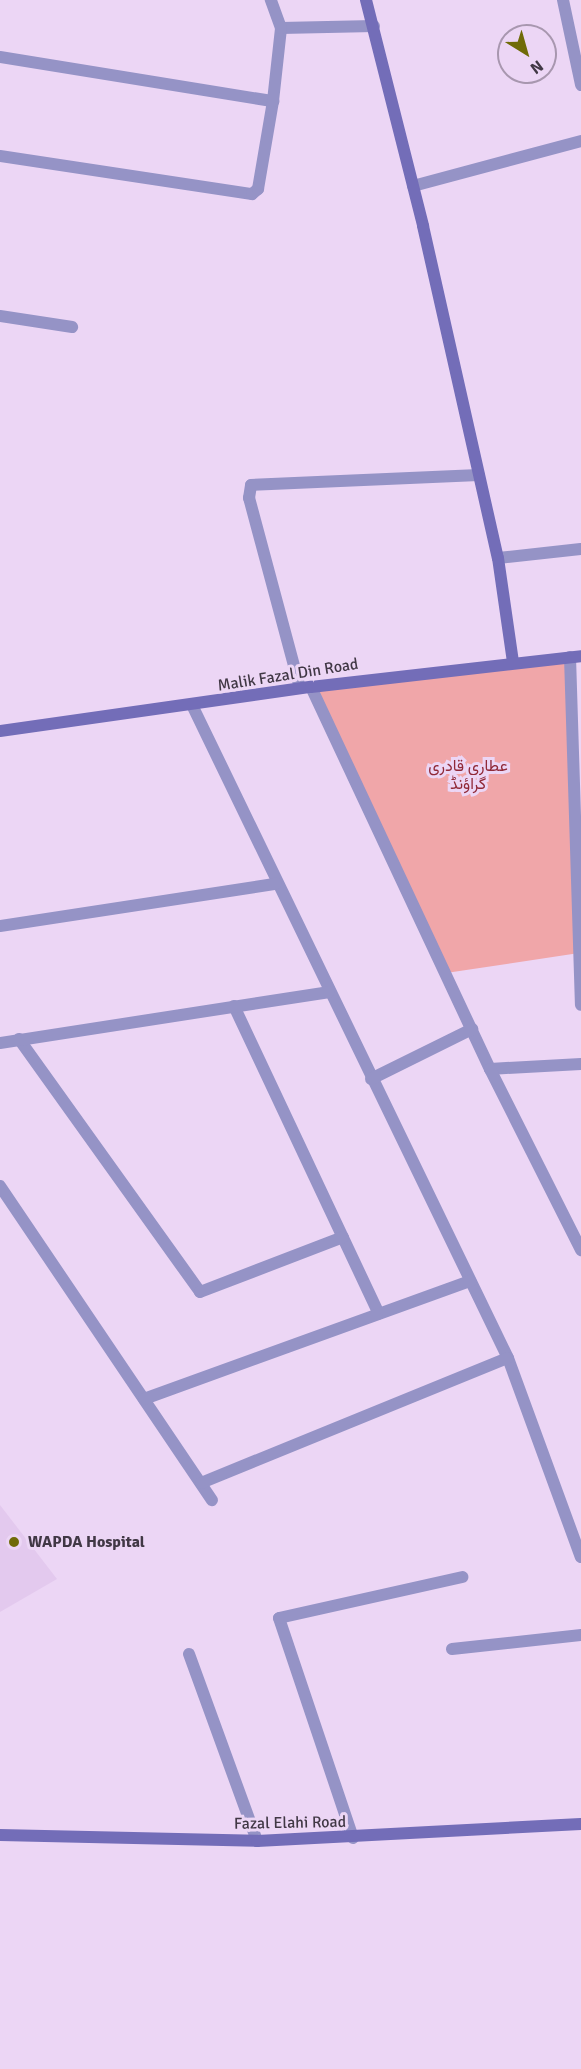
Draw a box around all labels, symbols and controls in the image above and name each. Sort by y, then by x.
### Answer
north arrow [497,24,557,84]
text: N [526,55,547,78]
street label: Malik Fazal Din Road [216,654,360,696]
park label: عطاری قادری گراؤنڈ [428,756,508,794]
place label: WAPDA Hospital [28,1532,145,1552]
marker: WAPDA Hospital [5,1533,23,1551]
street label: Fazal Elahi Road [234,1812,346,1834]

